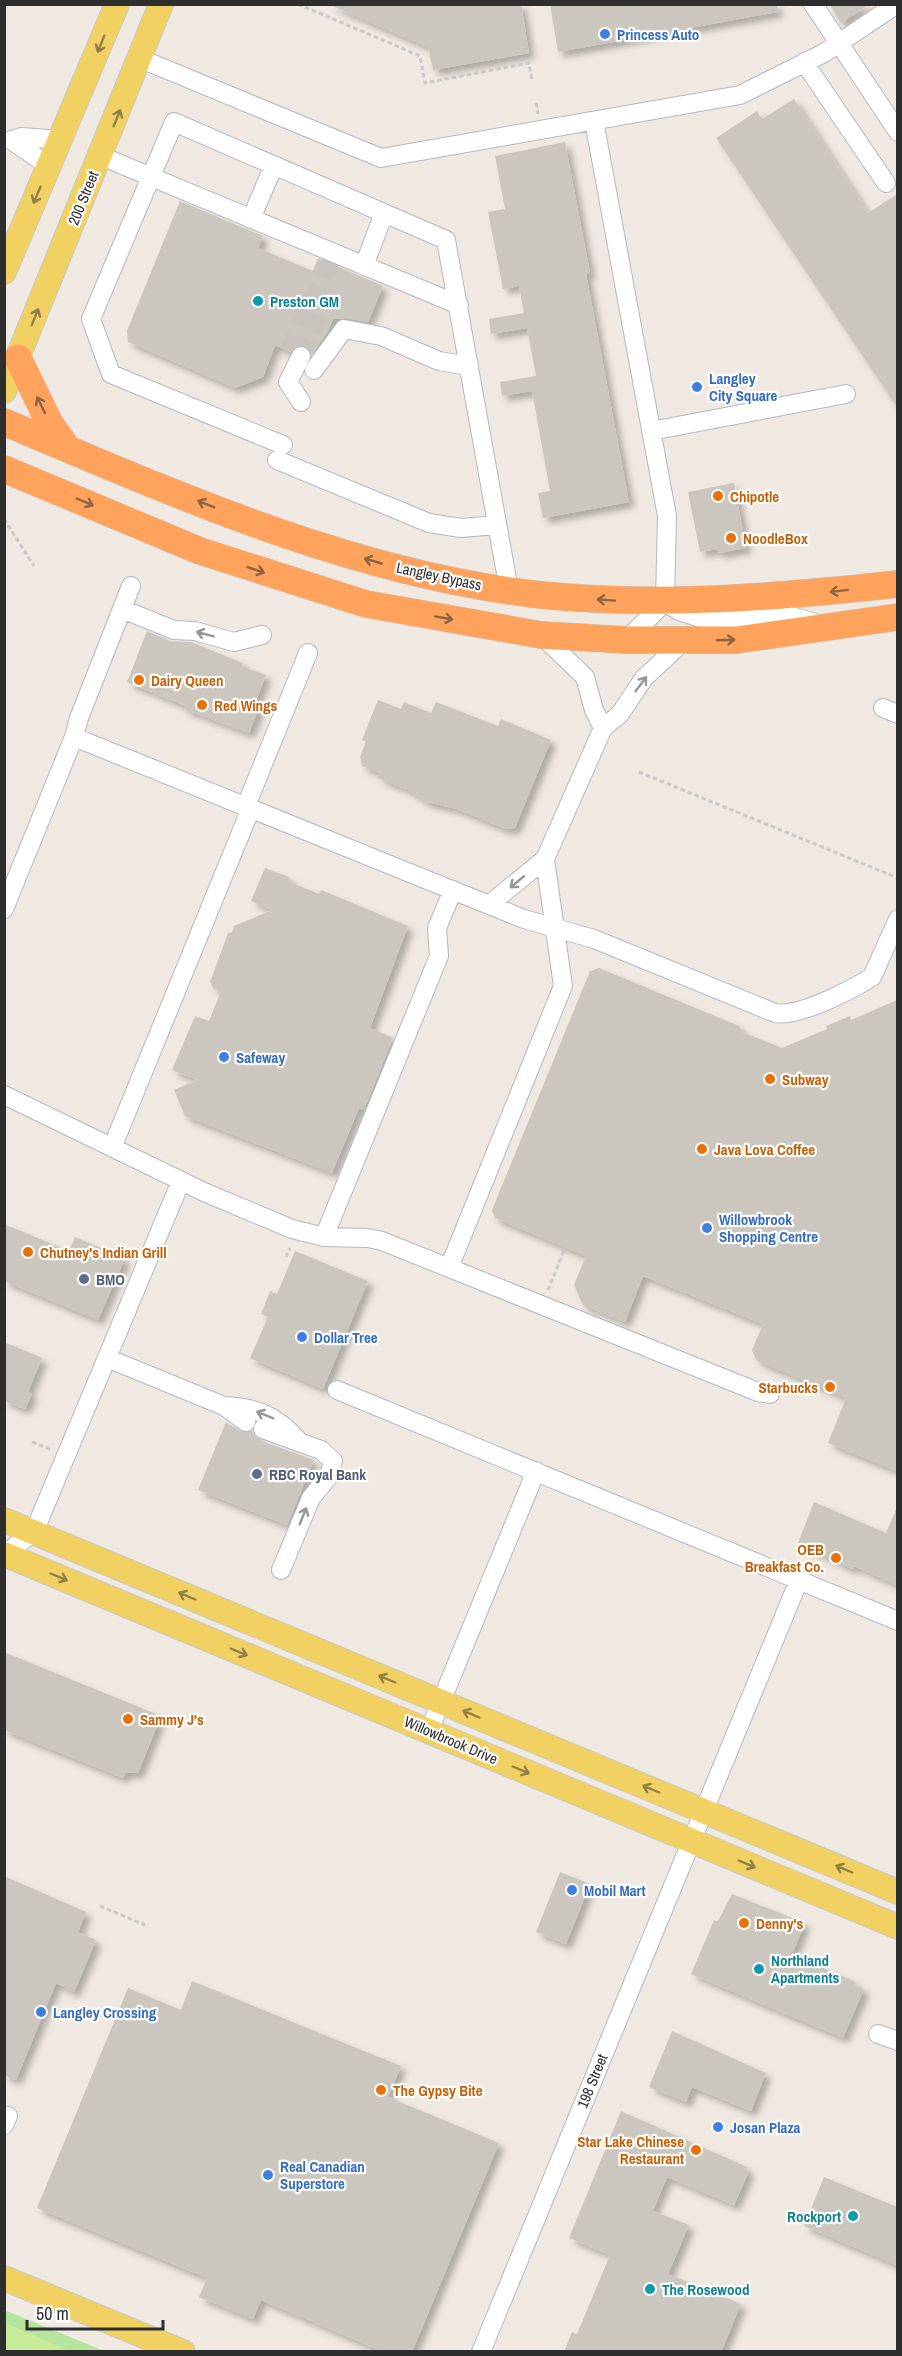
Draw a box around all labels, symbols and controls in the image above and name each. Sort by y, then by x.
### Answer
place label: Princess Auto [617,24,699,45]
marker: Princess Auto [598,27,612,41]
one-way arrow [95,34,106,53]
one-way arrow [112,109,123,127]
street label: 200 Street [63,167,104,228]
one-way arrow [31,186,42,204]
place label: Preston GM [270,291,339,312]
marker: Preston GM [251,294,265,308]
one-way arrow [30,309,41,327]
place label: Langley City Square [709,368,778,406]
marker: Langley City Square [690,380,704,394]
one-way arrow [35,396,46,414]
place label: Chipotle [730,486,779,507]
marker: Chipotle [711,489,725,503]
one-way arrow [76,498,94,509]
one-way arrow [197,498,215,509]
place label: NoodleBox [743,528,808,549]
marker: NoodleBox [724,531,738,545]
one-way arrow [364,555,383,567]
street label: Langley Bypass [394,557,484,595]
one-way arrow [246,565,265,576]
one-way arrow [830,585,850,596]
one-way arrow [597,594,617,605]
one-way arrow [434,612,454,623]
one-way arrow [196,628,215,640]
one-way arrow [716,635,736,646]
place label: Dairy Queen [151,670,223,691]
marker: Dairy Queen [132,673,146,687]
one-way arrow [635,676,647,692]
place label: Red Wings [214,695,278,716]
marker: Red Wings [195,698,209,712]
one-way arrow [509,875,525,888]
place label: Safeway [236,1047,285,1068]
marker: Safeway [217,1050,231,1064]
place label: Subway [782,1069,829,1090]
marker: Subway [763,1072,777,1086]
place label: Java Lova Coffee [714,1139,815,1160]
marker: Java Lova Coffee [695,1142,709,1156]
place label: Willowbrook Shopping Centre [719,1209,818,1247]
marker: Willowbrook Shopping Centre [700,1221,714,1235]
place label: Chutney's Indian Grill [40,1242,167,1263]
marker: Chutney's Indian Grill [21,1245,35,1259]
place label: BMO [96,1269,125,1290]
marker: BMO [77,1272,91,1286]
place label: Dollar Tree [314,1327,378,1348]
marker: Dollar Tree [295,1330,309,1344]
place label: Starbucks [759,1377,818,1398]
marker: Starbucks [823,1380,837,1394]
one-way arrow [256,1409,275,1420]
place label: RBC Royal Bank [269,1464,366,1485]
marker: RBC Royal Bank [250,1467,264,1481]
one-way arrow [298,1508,309,1526]
place label: OEB Breakfast Co. [745,1539,824,1577]
marker: OEB Breakfast Co. [829,1551,843,1565]
one-way arrow [49,1572,68,1583]
one-way arrow [179,1590,197,1601]
one-way arrow [229,1647,248,1658]
one-way arrow [378,1673,396,1684]
one-way arrow [462,1708,481,1719]
place label: Sammy J's [140,1709,204,1730]
street label: Willowbrook Drive [401,1711,501,1769]
marker: Sammy J's [121,1712,135,1726]
one-way arrow [511,1765,530,1776]
one-way arrow [642,1783,661,1794]
one-way arrow [737,1859,756,1870]
one-way arrow [835,1863,853,1874]
place label: Mobil Mart [584,1880,646,1901]
marker: Mobil Mart [565,1883,579,1897]
place label: Denny's [756,1913,804,1934]
marker: Denny's [737,1916,751,1930]
place label: Northland Apartments [771,1950,840,1988]
marker: Northland Apartments [752,1962,766,1976]
place label: Langley Crossing [53,2002,157,2023]
marker: Langley Crossing [34,2005,48,2019]
street label: 198 Street [572,2050,613,2111]
place label: The Gypsy Bite [393,2080,483,2101]
marker: The Gypsy Bite [374,2083,388,2097]
place label: Josan Plaza [730,2117,801,2138]
marker: Josan Plaza [711,2120,725,2134]
place label: Star Lake Chinese Restaurant [577,2131,684,2169]
marker: Star Lake Chinese Restaurant [689,2143,703,2157]
place label: Real Canadian Superstore [280,2156,365,2194]
marker: Real Canadian Superstore [261,2168,275,2182]
place label: Rockport [787,2206,841,2227]
marker: Rockport [846,2209,860,2223]
place label: The Rosewood [662,2279,749,2300]
marker: The Rosewood [643,2282,657,2296]
scale bar [27,2293,164,2331]
text: 50 m [36,2301,69,2326]

